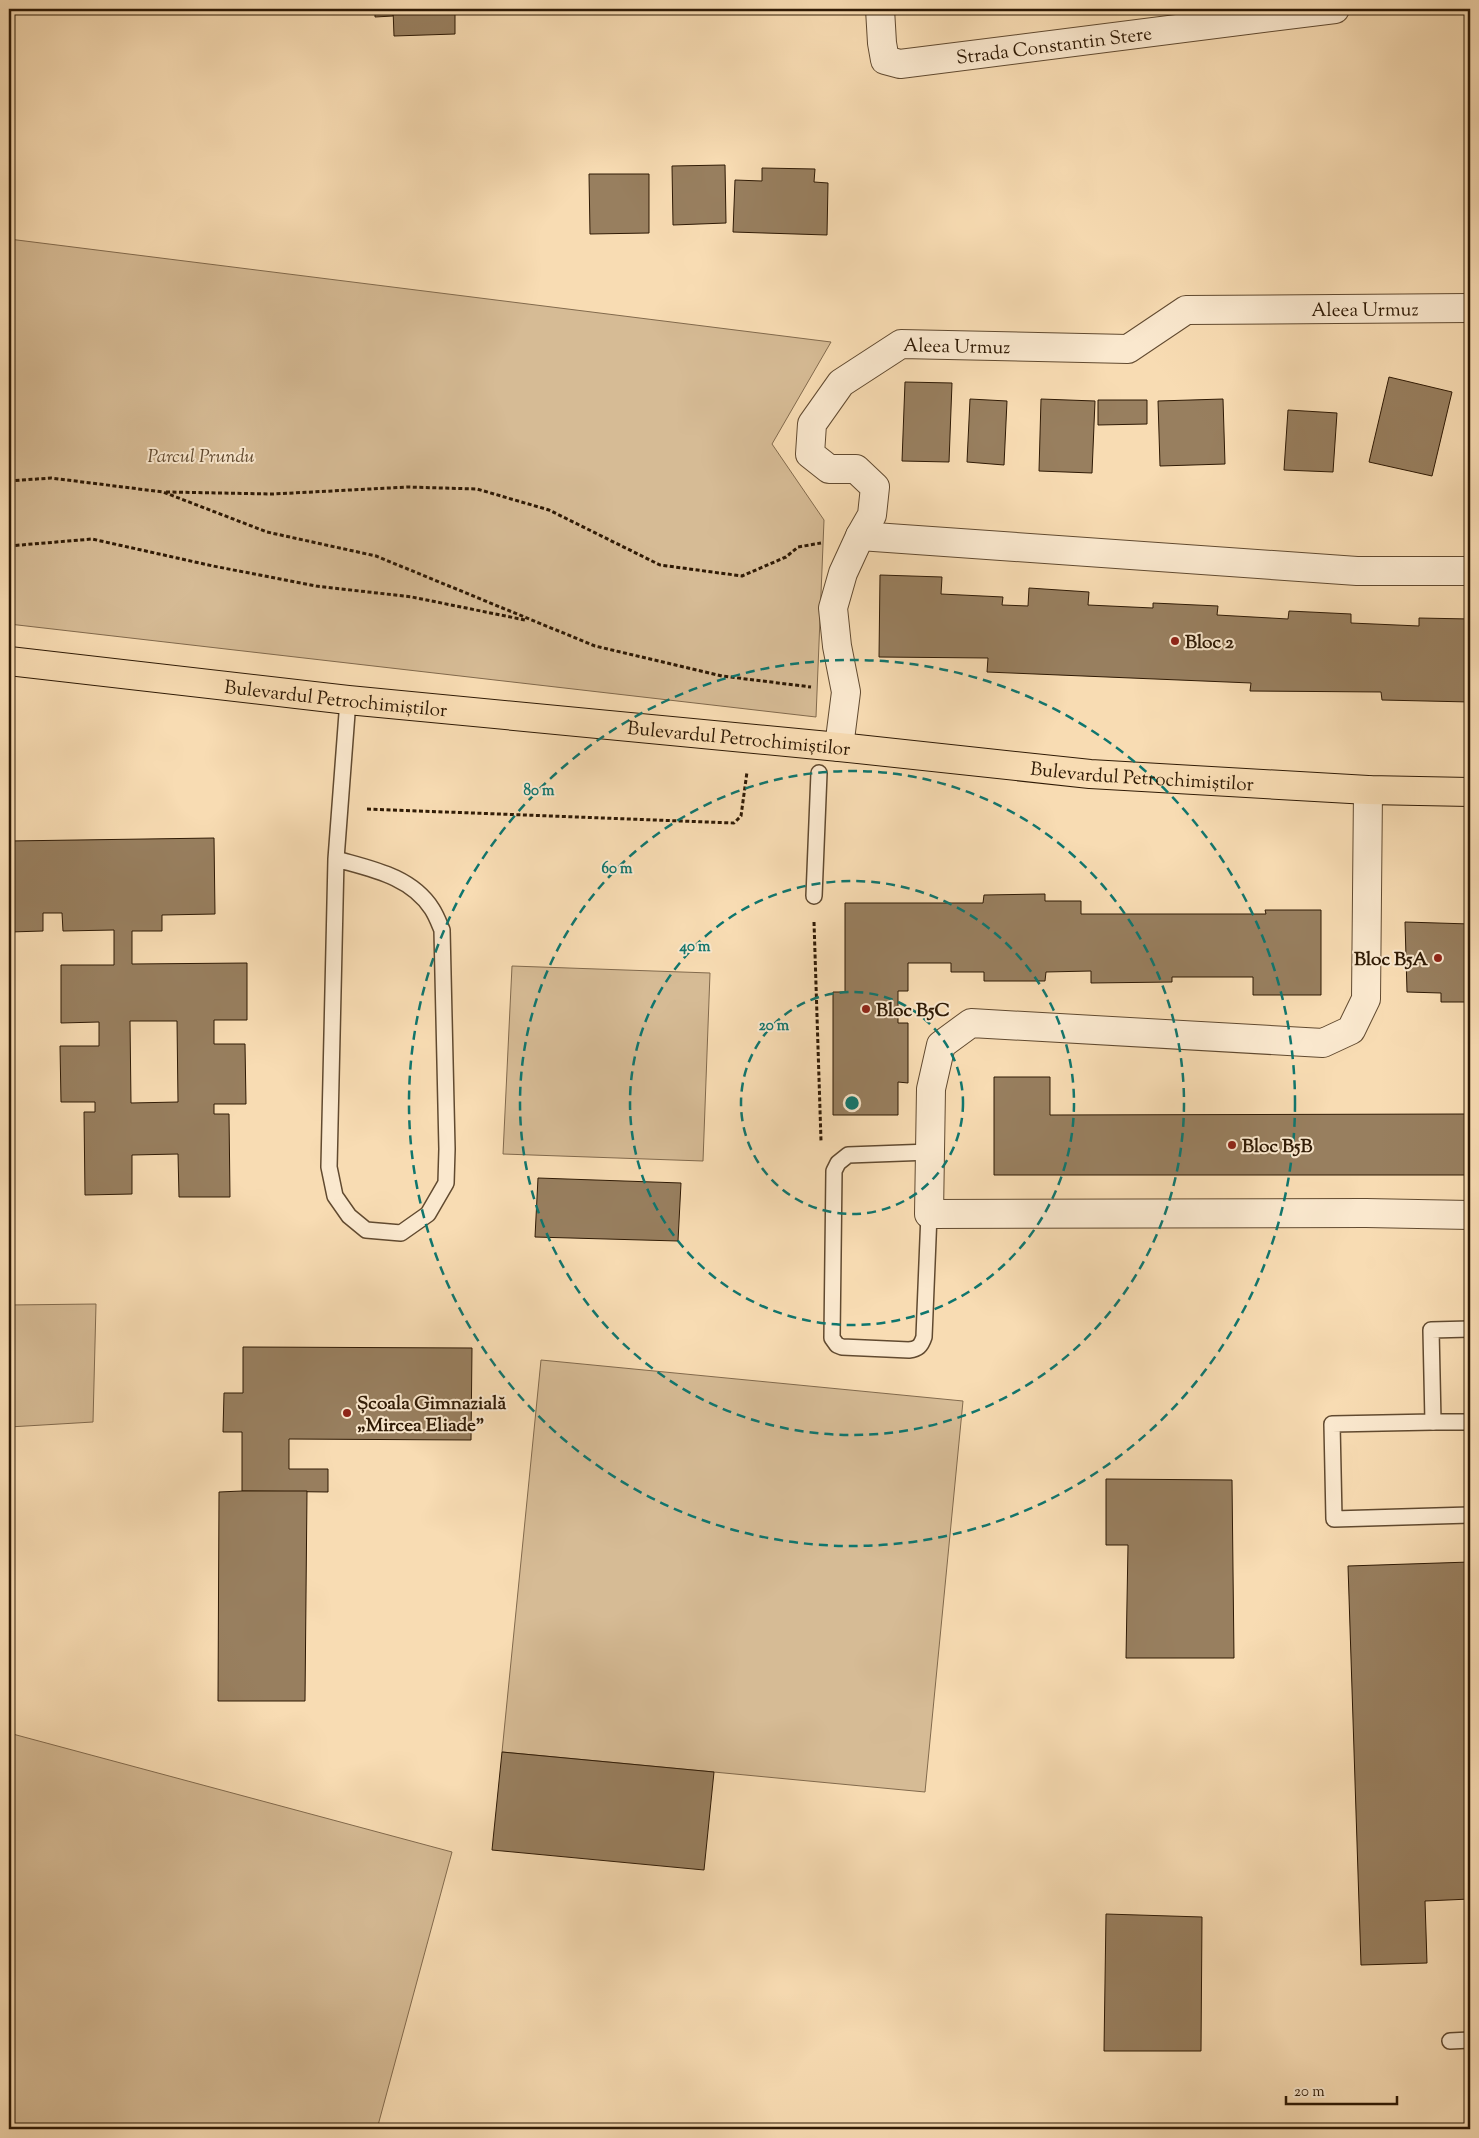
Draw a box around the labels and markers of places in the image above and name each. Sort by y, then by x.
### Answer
place label: Bloc 2 [1185,630,1234,657]
marker: Bloc 2 [1169,635,1181,647]
place label: Bloc B5A [1354,947,1429,974]
marker: Bloc B5A [1432,952,1444,964]
place label: Bloc B5C [876,998,950,1025]
marker: Bloc B5C [860,1003,872,1015]
centre of rings [843,1094,861,1112]
place label: Bloc B5B [1242,1134,1312,1161]
marker: Bloc B5B [1226,1139,1238,1151]
place label: Școala Gimnazială „Mircea Eliade” [357,1391,506,1440]
marker: Școala Gimnazială „Mircea Eliade” [341,1407,353,1419]

